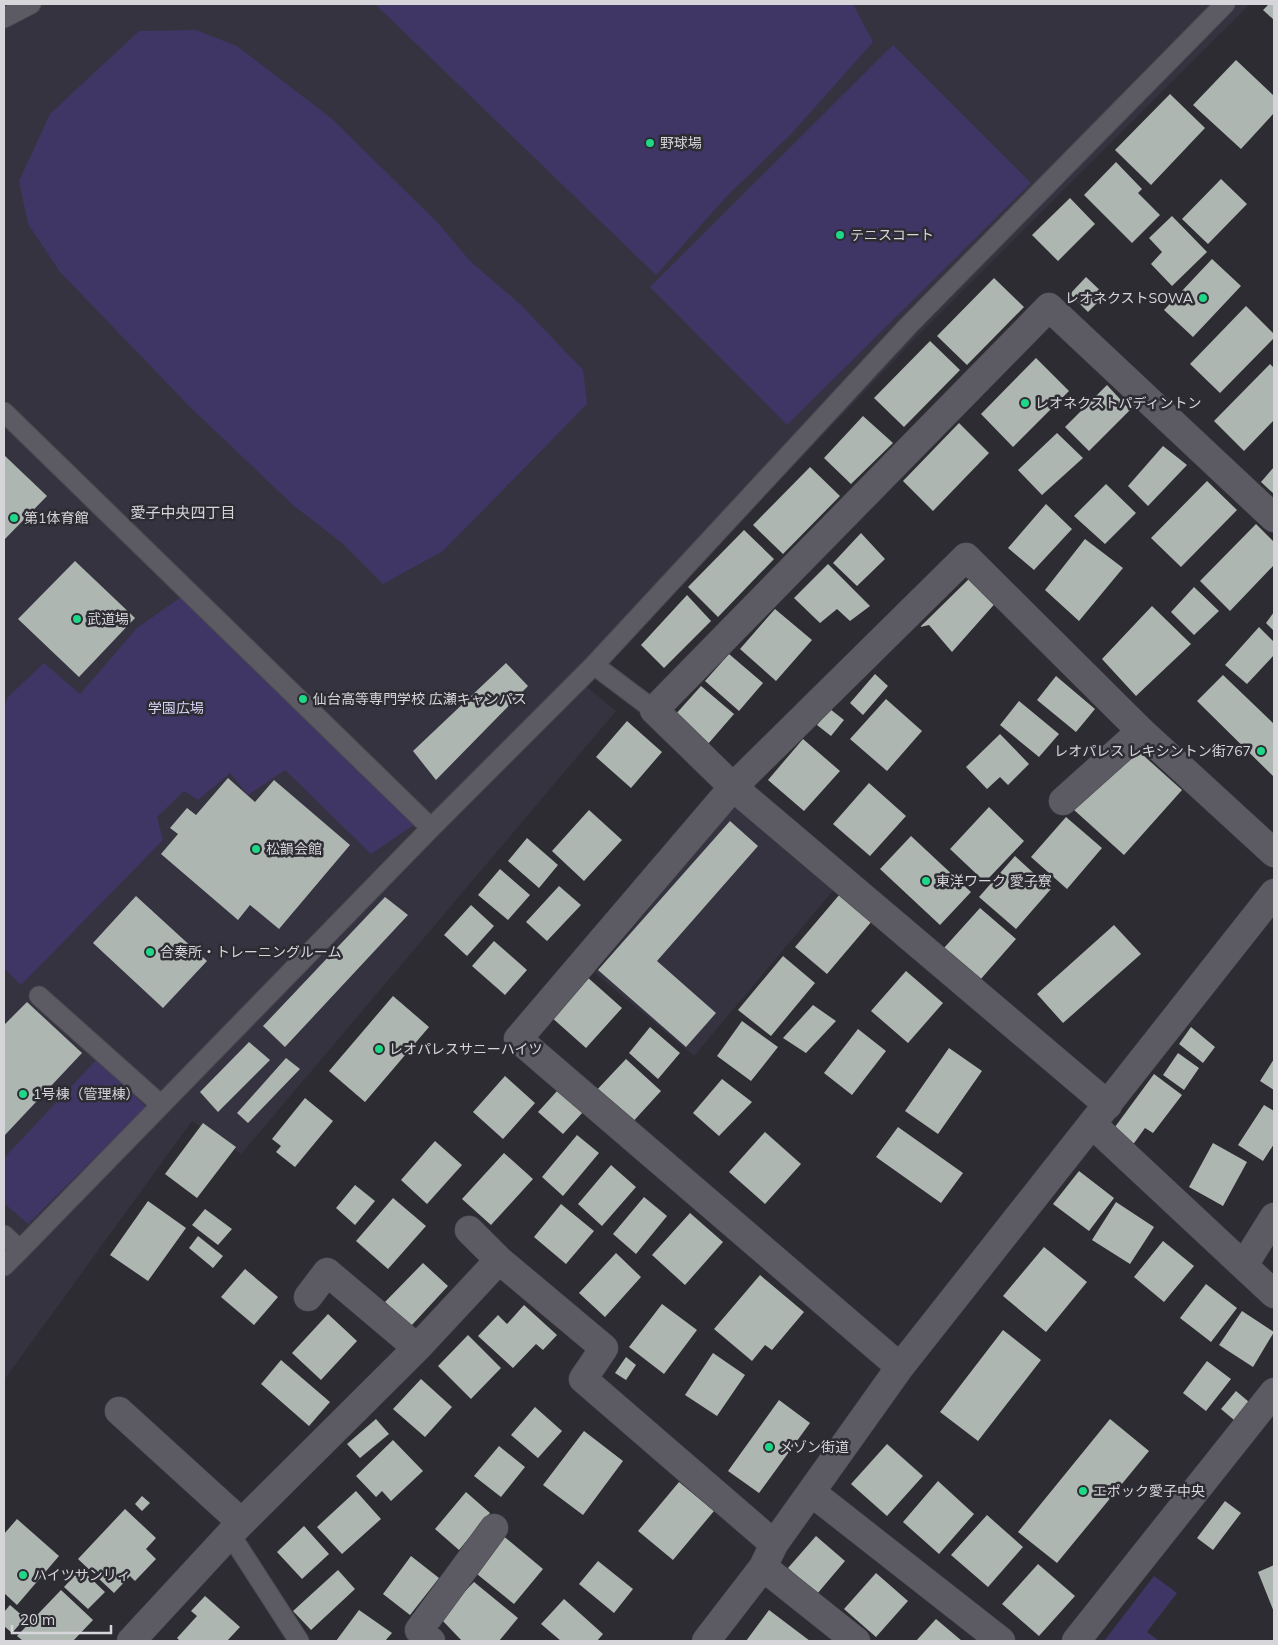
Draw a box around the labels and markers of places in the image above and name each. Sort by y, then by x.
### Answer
place label: 野球場 [660,134,702,152]
marker: 野球場 [644,137,656,149]
place label: テニスコート [850,226,934,244]
marker: テニスコート [834,229,846,241]
place label: レオネクストSOWA [1065,289,1194,307]
marker: レオネクストSOWA [1197,292,1209,304]
place label: レオネクストパディントン [1035,394,1202,412]
marker: レオネクストパディントン [1019,397,1031,409]
place label: 第1体育館 [24,509,88,527]
marker: 第1体育館 [8,512,20,524]
place label: 武道場 [87,610,129,628]
marker: 武道場 [71,613,83,625]
place label: 仙台高等専門学校 広瀬キャンパス [313,690,527,708]
marker: 仙台高等専門学校 広瀬キャンパス [297,693,309,705]
place label: レオパレス レキシントン街767 [1054,742,1251,760]
marker: レオパレス レキシントン街767 [1255,745,1267,757]
place label: 松韻会館 [266,840,322,858]
marker: 松韻会館 [250,843,262,855]
place label: 東洋ワーク 愛子寮 [936,872,1052,890]
marker: 東洋ワーク 愛子寮 [920,875,932,887]
place label: 合奏所・トレーニングルーム [160,943,342,961]
marker: 合奏所・トレーニングルーム [144,946,156,958]
place label: レオパレスサニーハイツ [389,1040,542,1058]
marker: レオパレスサニーハイツ [373,1043,385,1055]
place label: 1号棟（管理棟） [33,1085,139,1103]
marker: 1号棟（管理棟） [17,1088,29,1100]
place label: メゾン街道 [779,1438,849,1456]
marker: メゾン街道 [763,1441,775,1453]
place label: エポック愛子中央 [1093,1482,1205,1500]
marker: エポック愛子中央 [1077,1485,1089,1497]
place label: ハイツサンリィ [33,1566,131,1584]
marker: ハイツサンリィ [17,1569,29,1581]

